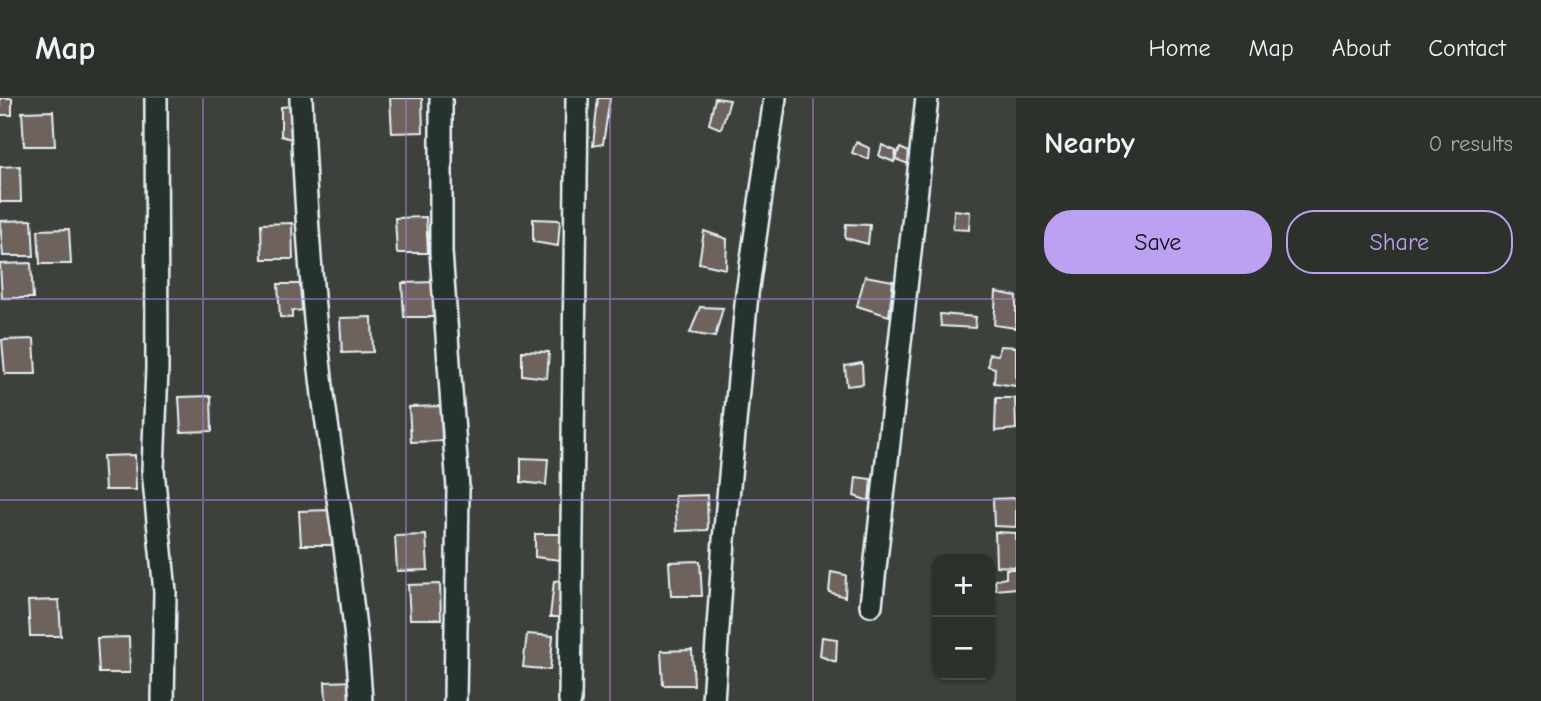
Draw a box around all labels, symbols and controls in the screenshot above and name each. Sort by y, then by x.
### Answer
text: Map [35,29,96,67]
text: Home [1149,34,1210,62]
text: Map [1248,34,1294,62]
text: About [1332,34,1390,62]
text: Contact [1428,34,1506,62]
text: Nearby [1044,126,1135,161]
text: 0 results [1429,130,1513,157]
button: Save [1044,210,1272,274]
button: Share [1286,210,1513,274]
map controls [932,554,995,680]
button: + [932,554,995,617]
button: − [932,617,995,680]

